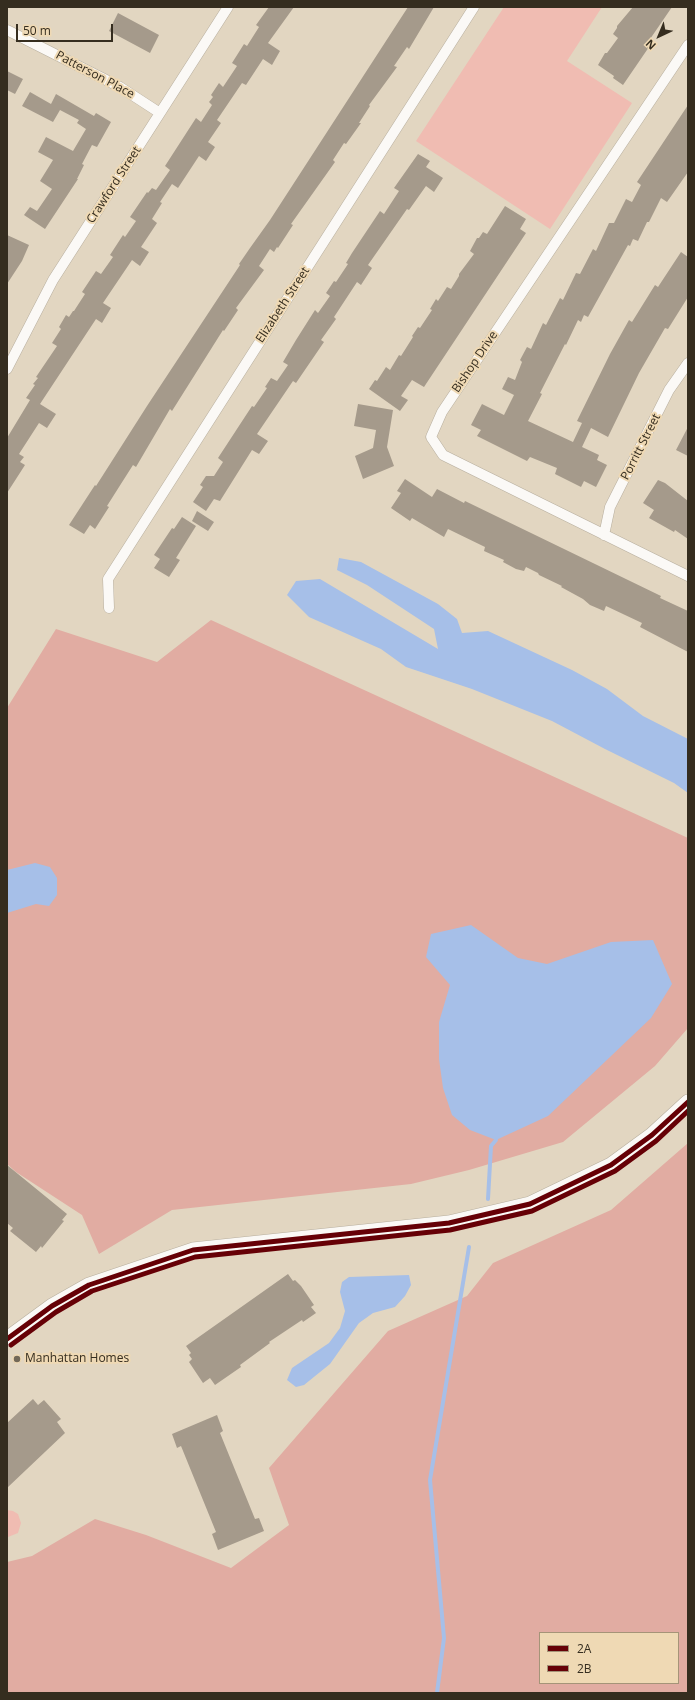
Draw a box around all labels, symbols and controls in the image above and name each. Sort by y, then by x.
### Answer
scale bar [18,16,115,42]
north arrow [639,16,679,56]
text: 50 m [23,22,51,39]
text: N [642,36,659,54]
street label: Patterson Place [53,48,137,102]
street label: Crawford Street [84,144,144,226]
street label: Elizabeth Street [253,264,313,346]
street label: Bishop Drive [449,329,501,395]
street label: Porritt Street [618,411,664,483]
place label: Manhattan Homes [25,1352,129,1366]
marker: Manhattan Homes [12,1354,22,1364]
legend [539,1632,679,1684]
text: 2A [577,1640,591,1657]
text: 2B [577,1660,592,1677]

